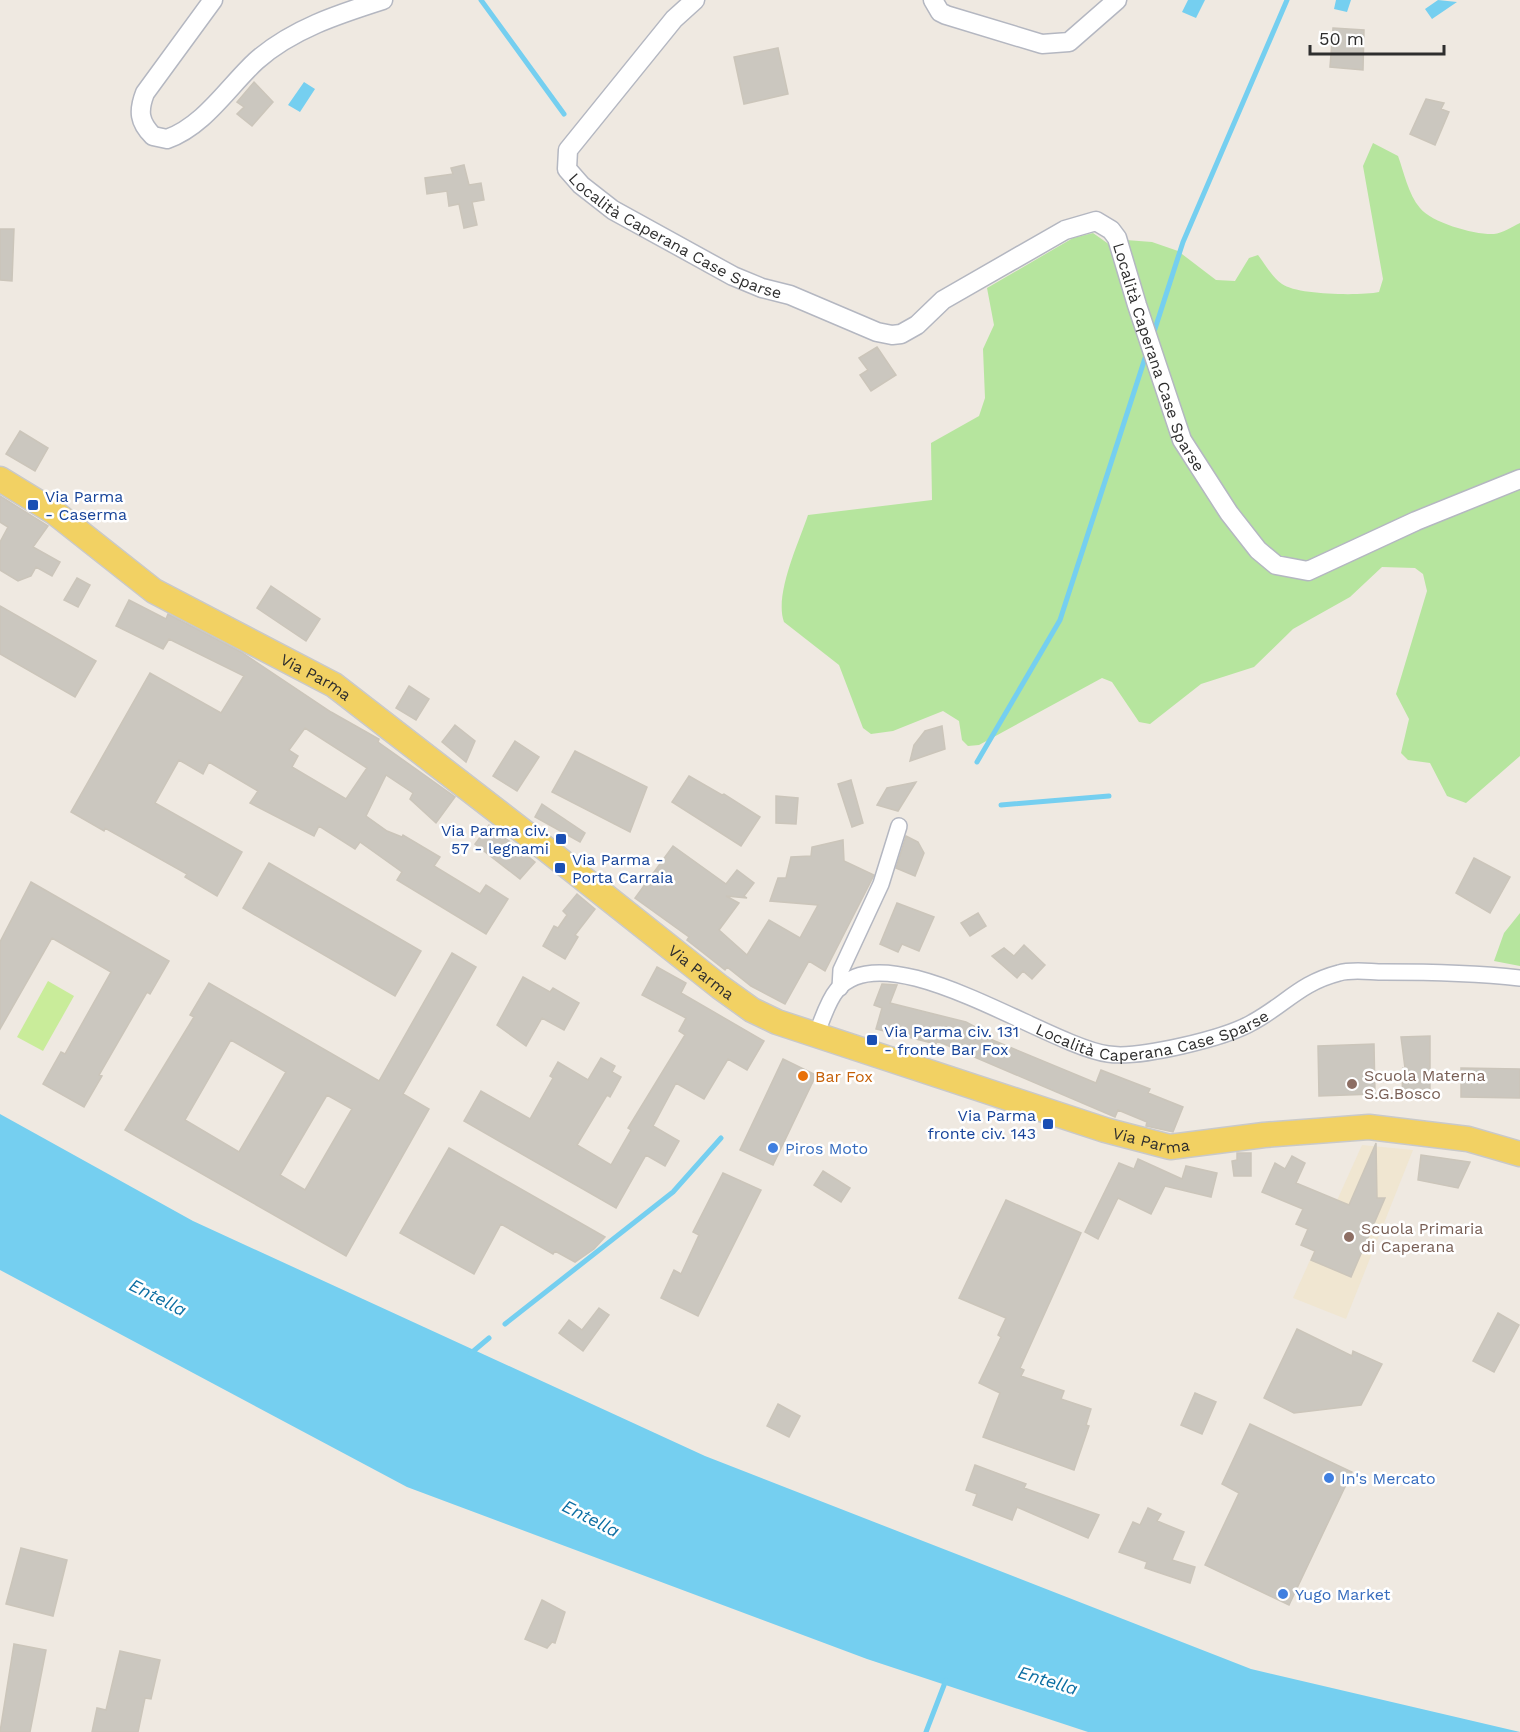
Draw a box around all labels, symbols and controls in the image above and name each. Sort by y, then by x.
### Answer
scale bar [1310,18,1444,56]
text: 50 m [1319,28,1364,49]
street label: Località Caperana Case Sparse [565,169,784,302]
street label: Località Caperana Case Sparse [1109,240,1209,475]
place label: Via Parma - Caserma [45,487,127,524]
marker: Via Parma - Caserma [26,498,40,512]
street label: Via Parma [277,649,355,704]
place label: Via Parma civ. 57 - legnami [441,821,549,858]
marker: Via Parma civ. 57 - legnami [554,832,568,846]
place label: Via Parma - Porta Carraia [572,850,673,887]
marker: Via Parma - Porta Carraia [553,861,567,875]
street label: Via Parma [665,940,738,1004]
street label: Località Caperana Case Sparse [1033,1006,1272,1064]
place label: Via Parma civ. 131 - fronte Bar Fox [884,1022,1019,1059]
marker: Via Parma civ. 131 - fronte Bar Fox [865,1033,879,1047]
place label: Scuola Materna S.G.Bosco [1364,1066,1485,1103]
place label: Bar Fox [815,1067,873,1086]
marker: Bar Fox [796,1069,810,1083]
marker: Scuola Materna S.G.Bosco [1345,1077,1359,1091]
place label: Via Parma fronte civ. 143 [928,1106,1036,1143]
marker: Via Parma fronte civ. 143 [1041,1117,1055,1131]
street label: Via Parma [1111,1123,1191,1157]
place label: Piros Moto [785,1139,868,1158]
marker: Piros Moto [766,1141,780,1155]
place label: Scuola Primaria di Caperana [1361,1219,1483,1256]
marker: Scuola Primaria di Caperana [1342,1230,1356,1244]
water label: Entella [126,1274,190,1320]
place label: In's Mercato [1341,1469,1436,1488]
marker: In's Mercato [1322,1471,1336,1485]
water label: Entella [559,1495,623,1541]
place label: Yugo Market [1295,1585,1391,1604]
marker: Yugo Market [1276,1587,1290,1601]
water label: Entella [1016,1661,1080,1699]

